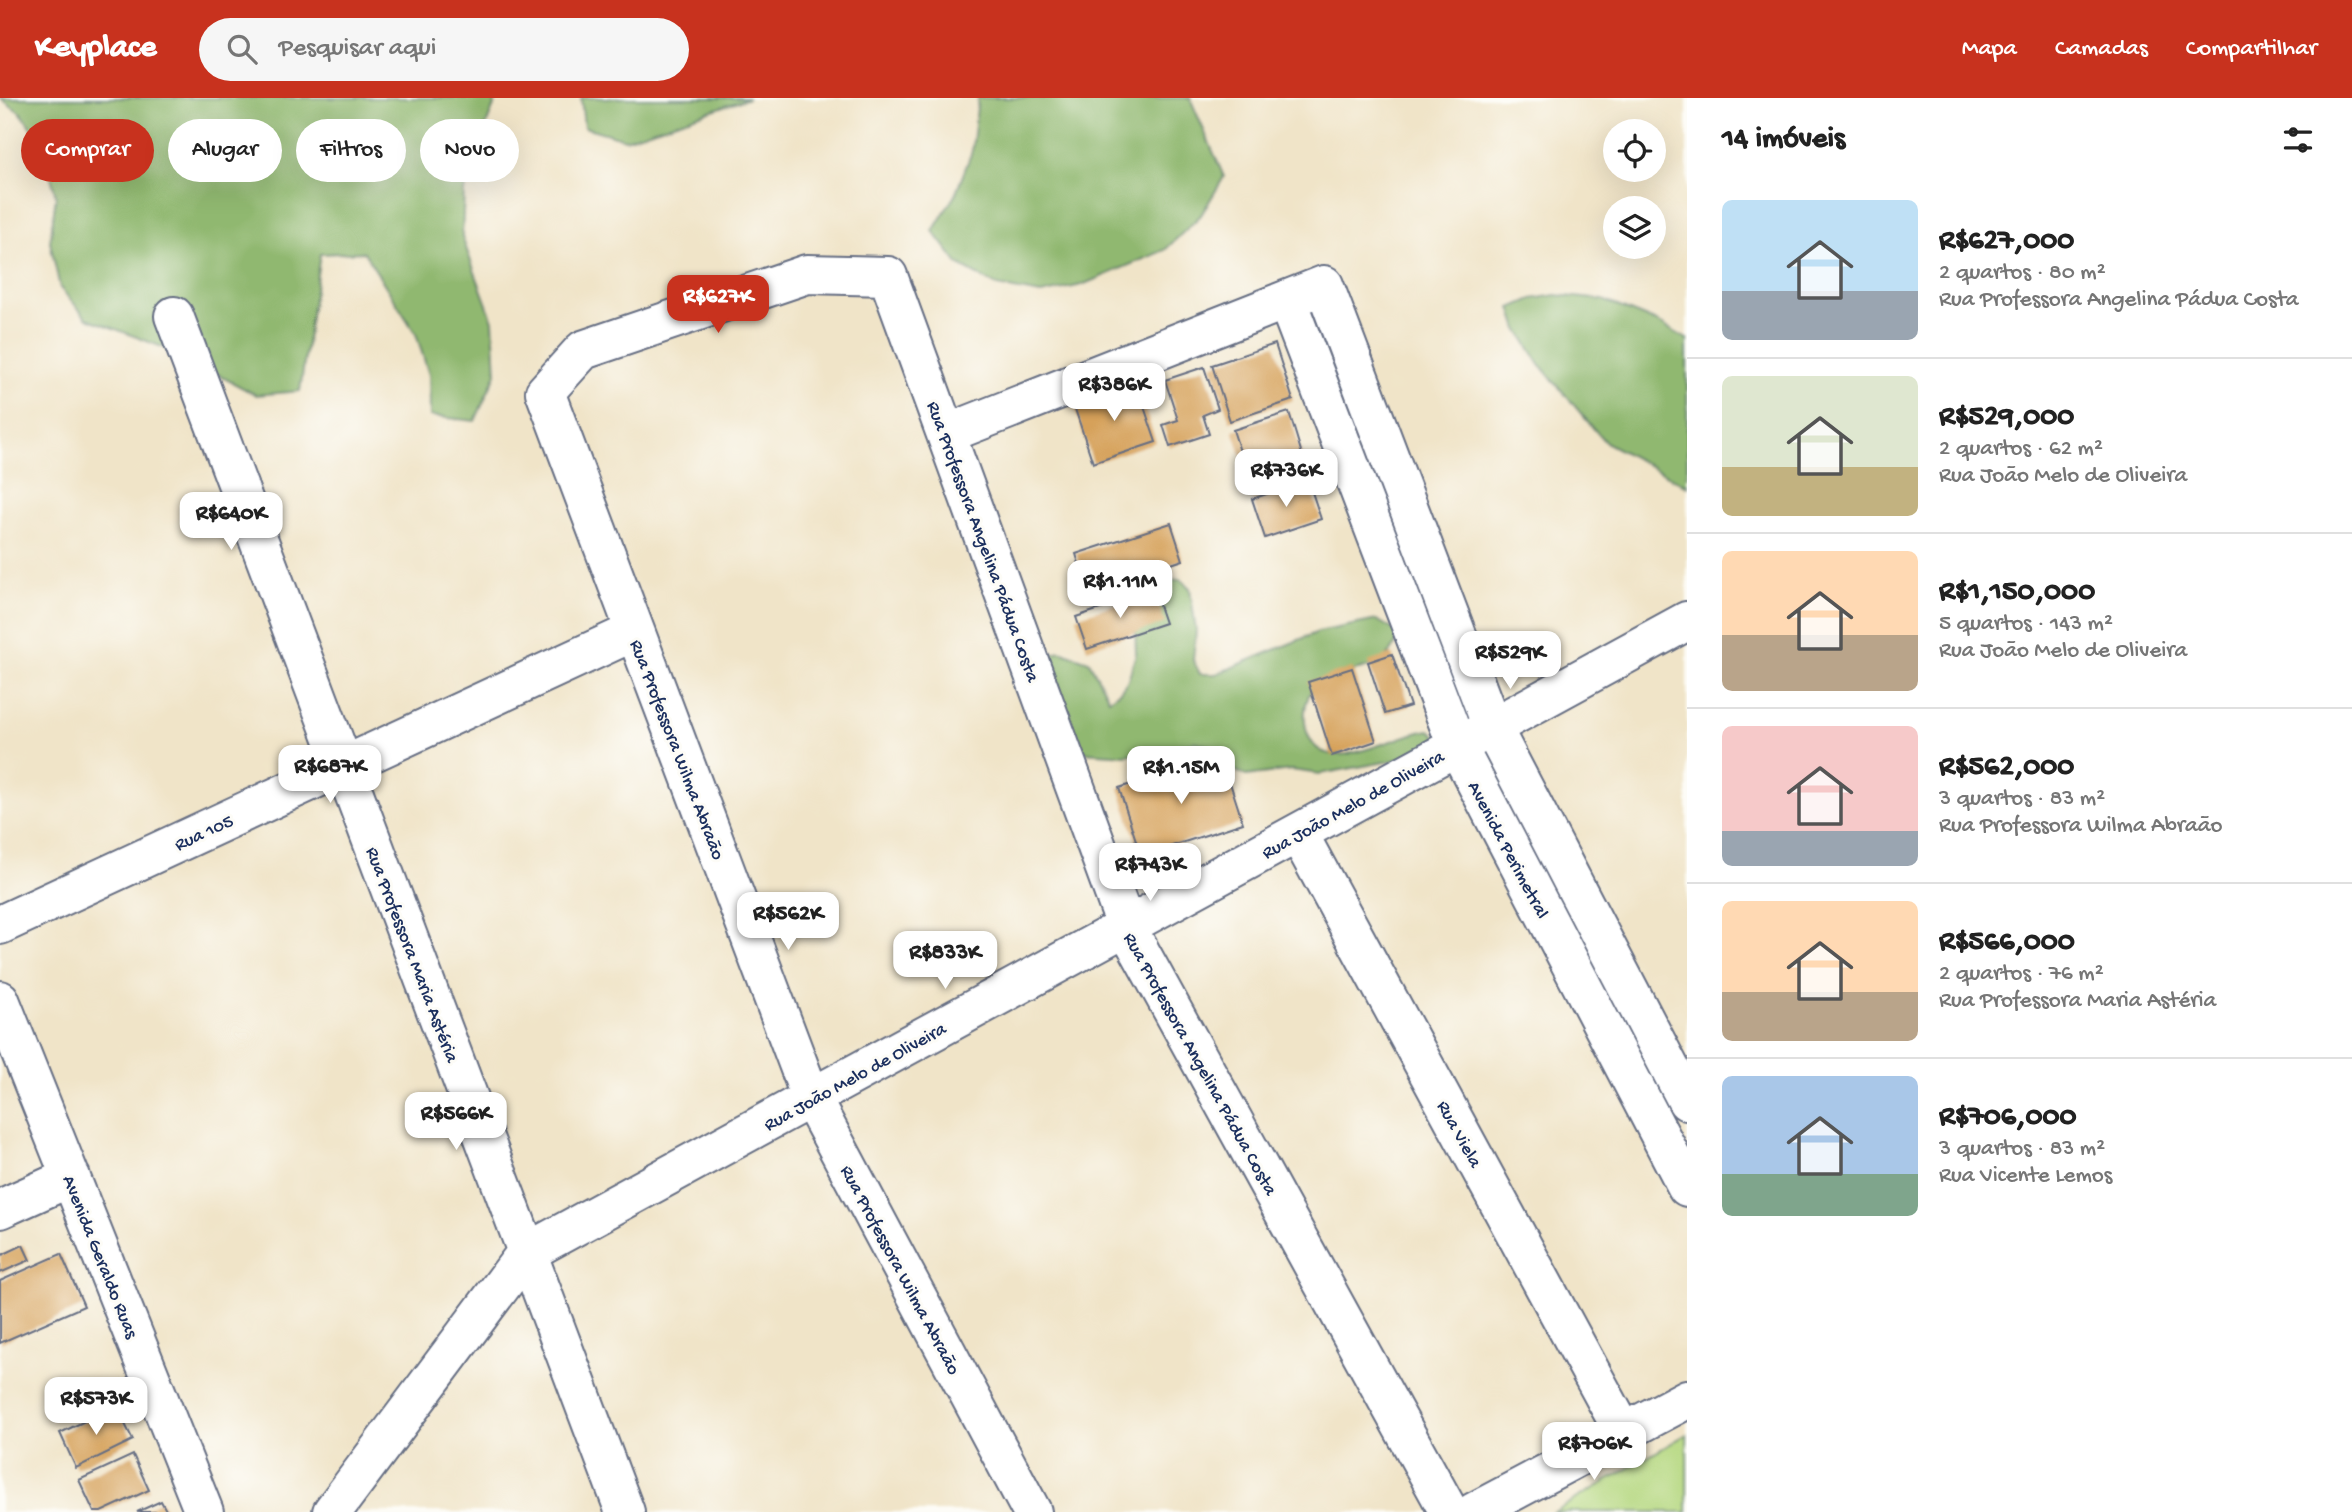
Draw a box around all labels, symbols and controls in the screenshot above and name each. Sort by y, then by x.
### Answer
search box [199,18,689,81]
text: Keyplace [35,30,157,68]
icon: search [223,30,261,68]
text: Pesquisar aqui [279,34,436,65]
text: Mapa [1962,35,2017,64]
text: Camadas [2055,35,2148,64]
text: Compartilhar [2186,35,2317,64]
chip: Comprar [21,119,154,182]
chip: Alugar [168,119,282,182]
chip: Filtros [296,119,406,182]
chip: Novo [420,119,519,182]
map controls [1603,119,1666,259]
button: locate [1603,119,1666,182]
icon: filters [2279,121,2317,159]
text: 14 imóveis [1722,123,1845,158]
button: layers [1603,196,1666,259]
text: R$627,000 [1939,225,2074,260]
icon: home [1778,228,1862,312]
text: 2 quartos · 80 m² [1939,260,2106,287]
pin: R$627K [661,275,775,335]
text: R$627K [683,284,753,311]
text: Rua Professora Angelina Pádua Costa [1939,287,2299,314]
pin: R$386K [1057,364,1171,423]
text: R$386K [1078,372,1150,399]
street label: Rua Professora Angelina Pádua Costa [920,399,1044,687]
text: R$529,000 [1939,401,2074,436]
icon: home [1778,404,1862,488]
text: 2 quartos · 62 m² [1939,436,2103,463]
pin: R$736K [1229,450,1343,509]
text: R$736K [1251,458,1321,485]
text: Rua João Melo de Oliveira [1939,463,2187,490]
pin: R$640K [174,492,288,552]
text: R$640K [196,501,266,528]
pin: R$1.11M [1055,560,1185,620]
text: R$1.11M [1083,569,1157,596]
text: R$1,150,000 [1939,576,2095,611]
icon: home [1778,579,1862,663]
text: 5 quartos · 143 m² [1939,611,2113,638]
pin: R$529K [1453,632,1567,691]
street label: Rua Professora Wilma Abraão [623,637,728,864]
text: Rua João Melo de Oliveira [1939,638,2187,665]
text: R$529K [1475,640,1545,667]
pin: R$687K [273,746,387,805]
pin: R$1.15M [1116,746,1246,806]
street label: Rua João Melo de Oliveira [1258,746,1450,866]
text: R$562,000 [1939,751,2074,786]
text: R$687K [294,754,366,781]
icon: home [1778,754,1862,838]
text: R$1.15M [1143,755,1219,782]
street label: Avenida Perimetral [1461,778,1553,923]
text: 3 quartos · 83 m² [1939,786,2105,813]
street label: Rua 105 [171,811,238,858]
text: Rua Professora Wilma Abraão [1939,813,2222,840]
street label: Rua Professora Maria Astéria [359,844,463,1068]
pin: R$743K [1093,844,1207,903]
text: R$743K [1115,852,1185,879]
pin: R$562K [731,892,845,952]
text: R$562K [753,901,823,928]
text: R$566,000 [1939,926,2075,961]
street label: Rua Professora Angelina Pádua Costa [1117,929,1282,1201]
icon: home [1778,929,1862,1013]
pin: R$833K [888,932,1002,991]
text: R$833K [909,940,981,967]
text: 2 quartos · 76 m² [1939,961,2104,988]
text: Rua Professora Maria Astéria [1939,988,2216,1015]
street label: Rua João Melo de Oliveira [760,1018,952,1138]
pin: R$566K [399,1093,513,1152]
street label: Rua Viela [1430,1097,1486,1174]
text: R$566K [421,1101,491,1128]
text: R$706,000 [1939,1101,2077,1136]
icon: home [1778,1104,1862,1188]
text: 3 quartos · 83 m² [1939,1136,2105,1163]
street label: Rua Professora Wilma Abraão [834,1162,964,1380]
text: Rua Vicente Lemos [1939,1163,2112,1190]
street label: Avenida Geraldo Ruas [56,1172,142,1343]
pin: R$573K [39,1378,153,1437]
text: R$573K [60,1386,132,1413]
pin: R$706K [1537,1422,1651,1482]
text: R$706K [1558,1431,1630,1458]

